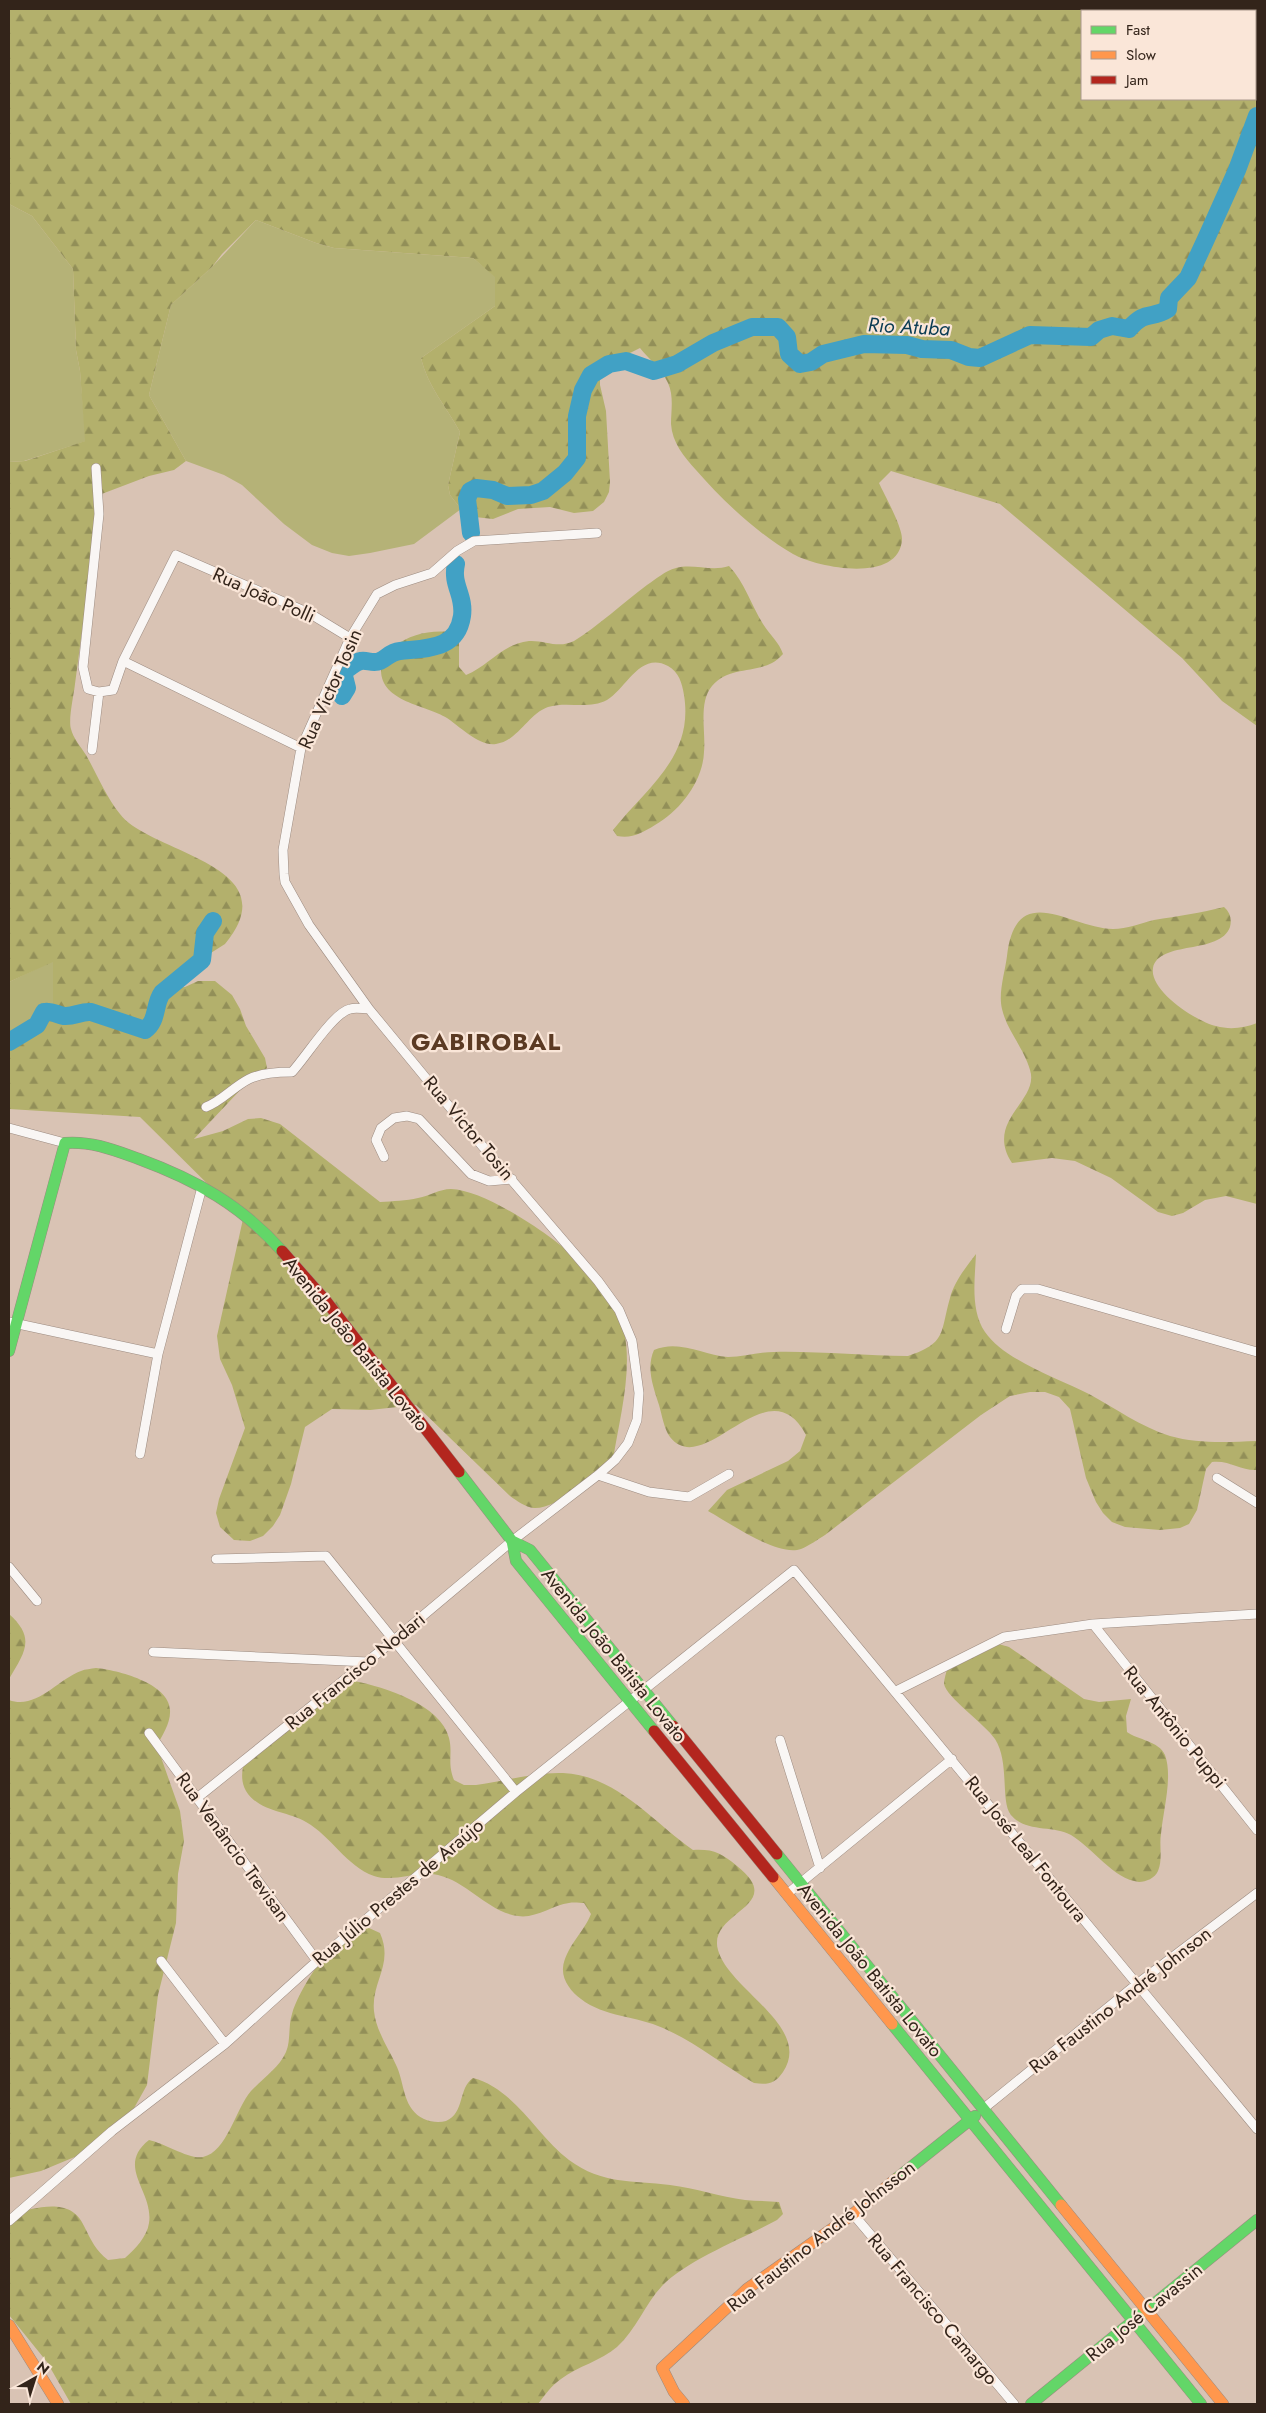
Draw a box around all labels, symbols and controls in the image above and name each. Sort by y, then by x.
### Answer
legend [1081,10,1256,100]
text: Fast [1126,19,1150,41]
text: Slow [1126,44,1157,66]
text: Jam [1124,69,1149,91]
water label: Rio Atuba [867,310,951,344]
street label: Rua João Polli [208,560,320,630]
street label: Rua Victor Tosin [291,625,369,753]
district label: GABIROBAL [411,1024,561,1059]
street label: Rua Victor Tosin [417,1070,521,1186]
street label: Avenida João Batista Lovato [277,1251,435,1437]
street label: Avenida João Batista Lovato [535,1562,693,1748]
street label: Rua Francisco Nodari [279,1606,431,1736]
street label: Rua Antônio Puppi [1117,1660,1233,1794]
street label: Rua Venâncio Trevisan [170,1767,296,1927]
street label: Rua José Leal Fontoura [959,1770,1093,1928]
street label: Rua Júlio Prestes de Araújo [306,1812,490,1972]
street label: Avenida João Batista Lovato [791,1877,949,2063]
street label: Rua Faustino André Johnson [1023,1920,1217,2080]
street label: Rua Faustino André Johnsson [721,2154,921,2318]
street label: Rua Francisco Camargo [861,2227,1005,2391]
street label: Rua José Cavassin [1080,2256,1208,2368]
north arrow [10,2353,60,2403]
text: N [33,2357,54,2379]

